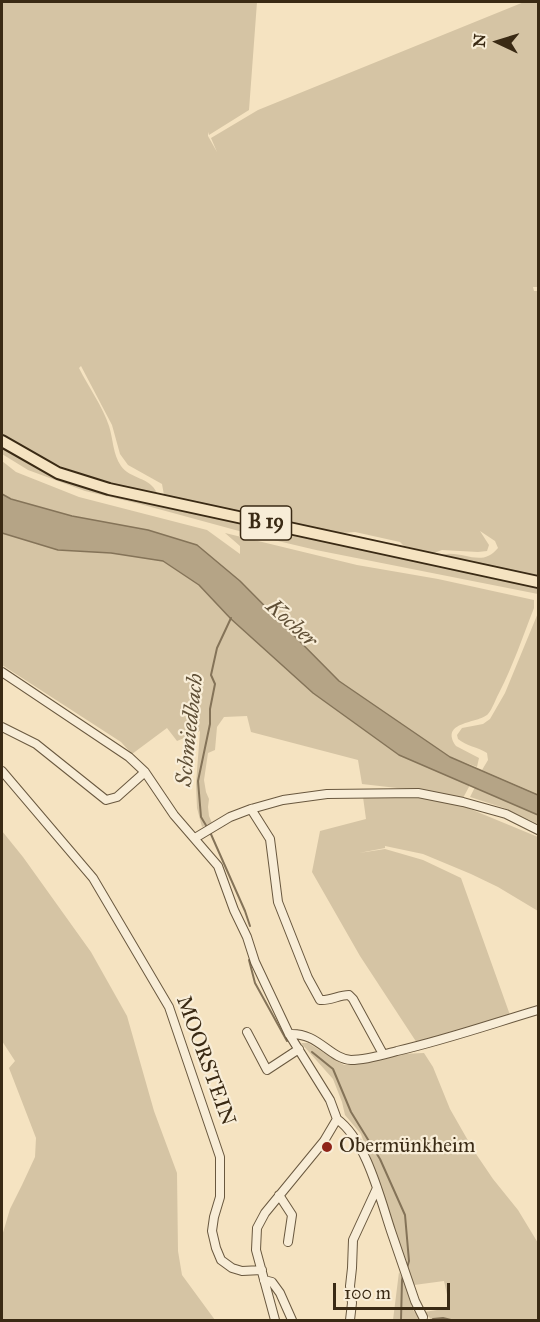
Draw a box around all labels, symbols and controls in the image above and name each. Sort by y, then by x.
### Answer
north arrow [468,12,528,72]
text: N [470,33,489,48]
road number: B 19 [240,506,292,540]
water label: Kocher [260,594,322,654]
water label: Schmiedbach [172,672,210,788]
street label: MOORSTEIN [170,993,240,1129]
place label: Obermünkheim [339,1134,475,1160]
marker: Obermünkheim [320,1140,334,1154]
scale bar [336,1271,453,1309]
text: 100 m [344,1282,391,1304]

